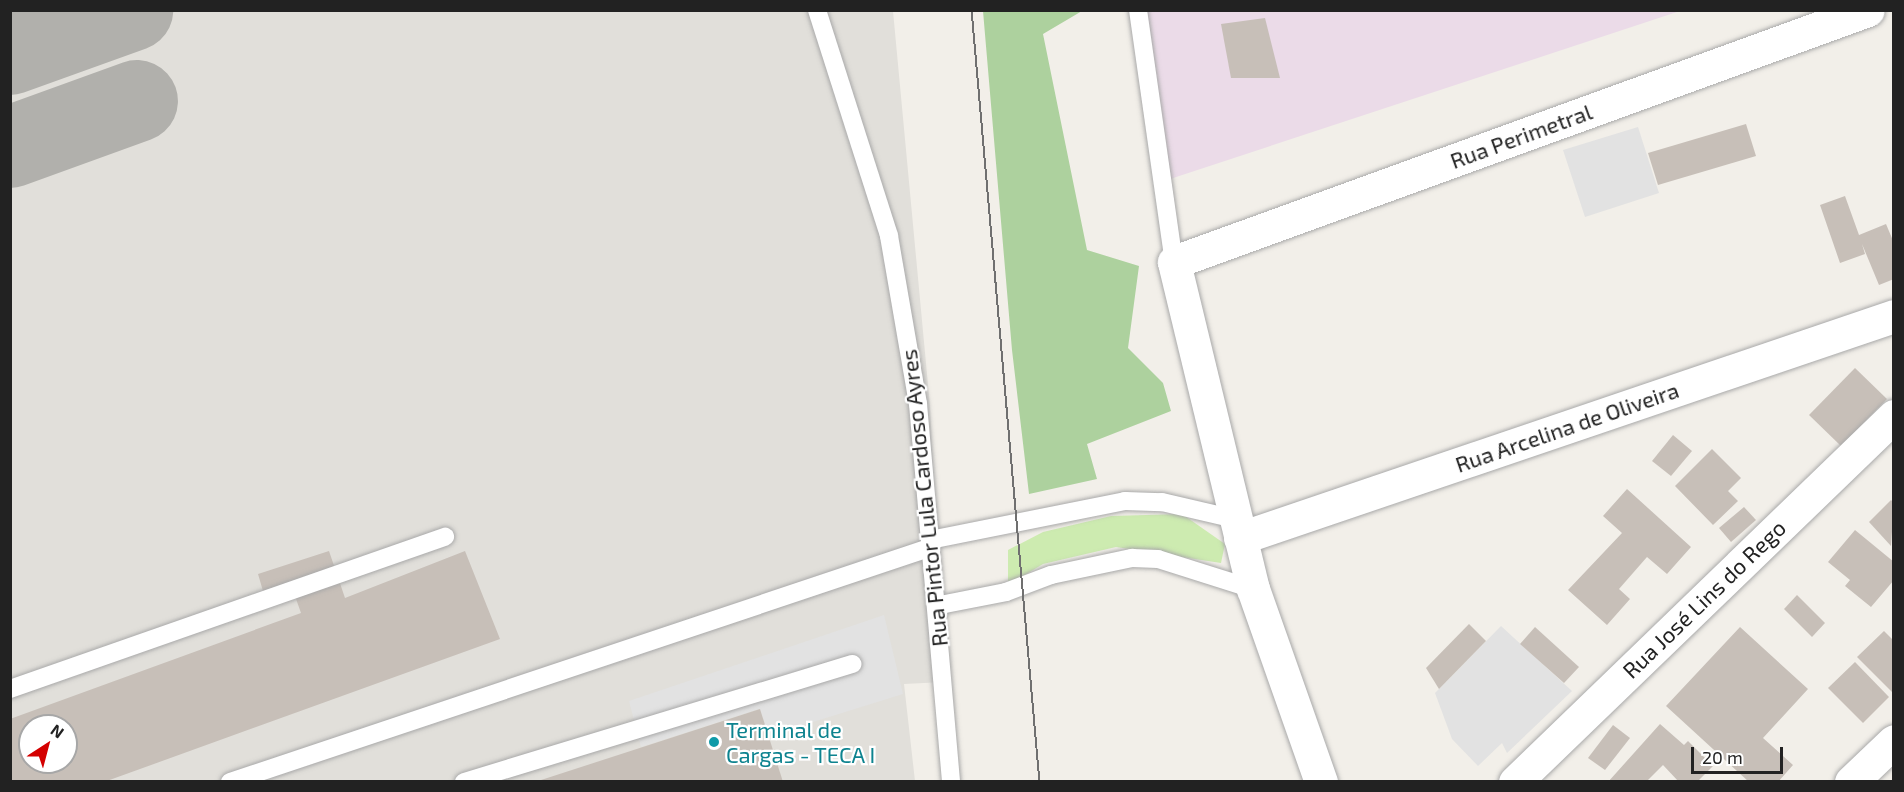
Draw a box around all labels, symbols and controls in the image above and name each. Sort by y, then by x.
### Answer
street label: Rua Perimetral [1446,98,1596,174]
street label: Rua Pintor Lula Cardoso Ayres [895,348,953,648]
street label: Rua Arcelina de Oliveira [1452,376,1682,478]
street label: Rua José Lins do Rego [1617,514,1791,684]
north arrow [18,714,78,774]
place label: Terminal de Cargas - TECA I [726,716,876,768]
text: N [47,720,68,742]
marker: Terminal de Cargas - TECA I [707,735,721,749]
scale bar [1694,735,1786,773]
text: 20 m [1702,746,1743,768]

